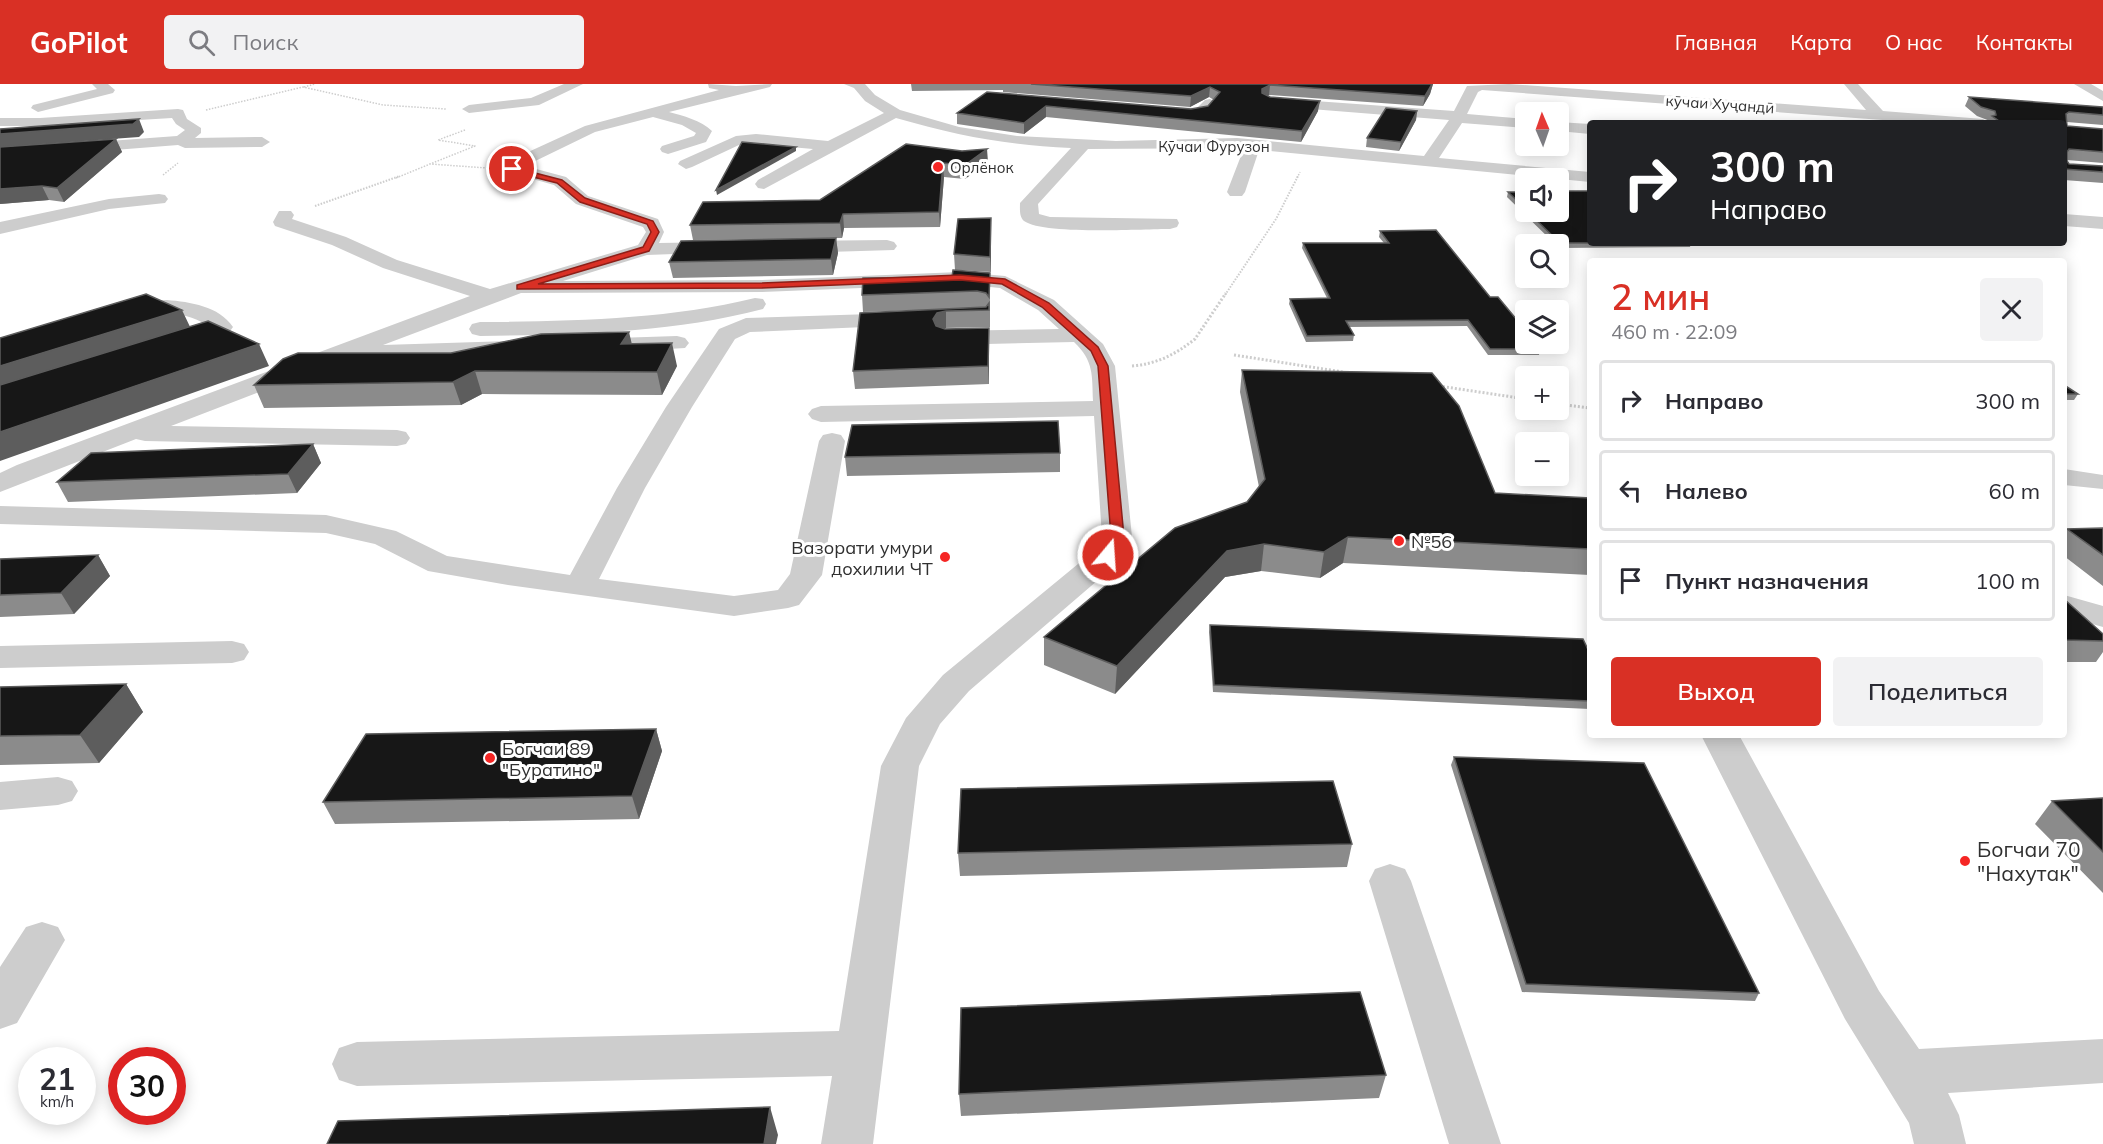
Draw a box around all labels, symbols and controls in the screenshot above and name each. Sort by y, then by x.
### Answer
search box [164,15,584,69]
text: GoPilot [30,25,128,60]
icon: search [185,26,218,59]
text: Поиск [233,28,298,56]
text: Главная [1675,29,1757,55]
text: Карта [1790,29,1852,55]
text: О нас [1885,29,1943,55]
text: Контакты [1976,29,2073,55]
street label: кӯчаи Хуҷандӣ [1665,91,1775,117]
north arrow [1515,102,1569,156]
map controls [1515,102,1569,486]
street label: Кӯчаи Фурузон [1158,137,1270,156]
text: 300 m [1710,140,1835,193]
pin [486,143,537,194]
icon: right [1611,144,1689,222]
icon: arrive [495,152,528,185]
place label: Орлёнок [950,158,1014,177]
marker: Орлёнок [931,160,945,174]
button: sound [1515,168,1569,222]
text: Направо [1710,192,1827,226]
button: search [1515,234,1569,288]
text: 2 мин [1611,274,1710,319]
button: close [1980,278,2043,341]
button: layers [1515,300,1569,354]
text: 460 m · 22:09 [1611,319,1737,344]
button: + [1515,366,1569,420]
icon: right [1614,384,1647,417]
text: Направо [1665,387,1763,415]
text: 300 m [1975,387,2040,415]
button: − [1515,432,1569,486]
icon: left [1614,474,1647,507]
text: Налево [1665,477,1748,505]
text: 60 m [1989,477,2040,505]
position arrow [1076,523,1140,587]
place label: №56 [1411,530,1452,553]
marker: №56 [1392,534,1406,548]
place label: Вазорати умури дохилии ЧТ [791,536,933,580]
marker: Вазорати умури дохилии ЧТ [938,550,952,564]
icon: arrive [1614,564,1647,597]
text: Пункт назначения [1665,567,1869,595]
text: 100 m [1975,567,2040,595]
button: Выход [1611,657,1821,726]
button: Поделиться [1833,657,2043,726]
place label: Богчаи 89 "Буратино" [502,737,600,781]
marker: Богчаи 89 "Буратино" [483,751,497,765]
place label: Богчаи 70 "Нахутак" [1977,836,2081,886]
marker: Богчаи 70 "Нахутак" [1958,854,1972,868]
speed limit sign: 30 [108,1047,186,1125]
text: 21 [39,1060,75,1098]
text: km/h [40,1092,74,1111]

